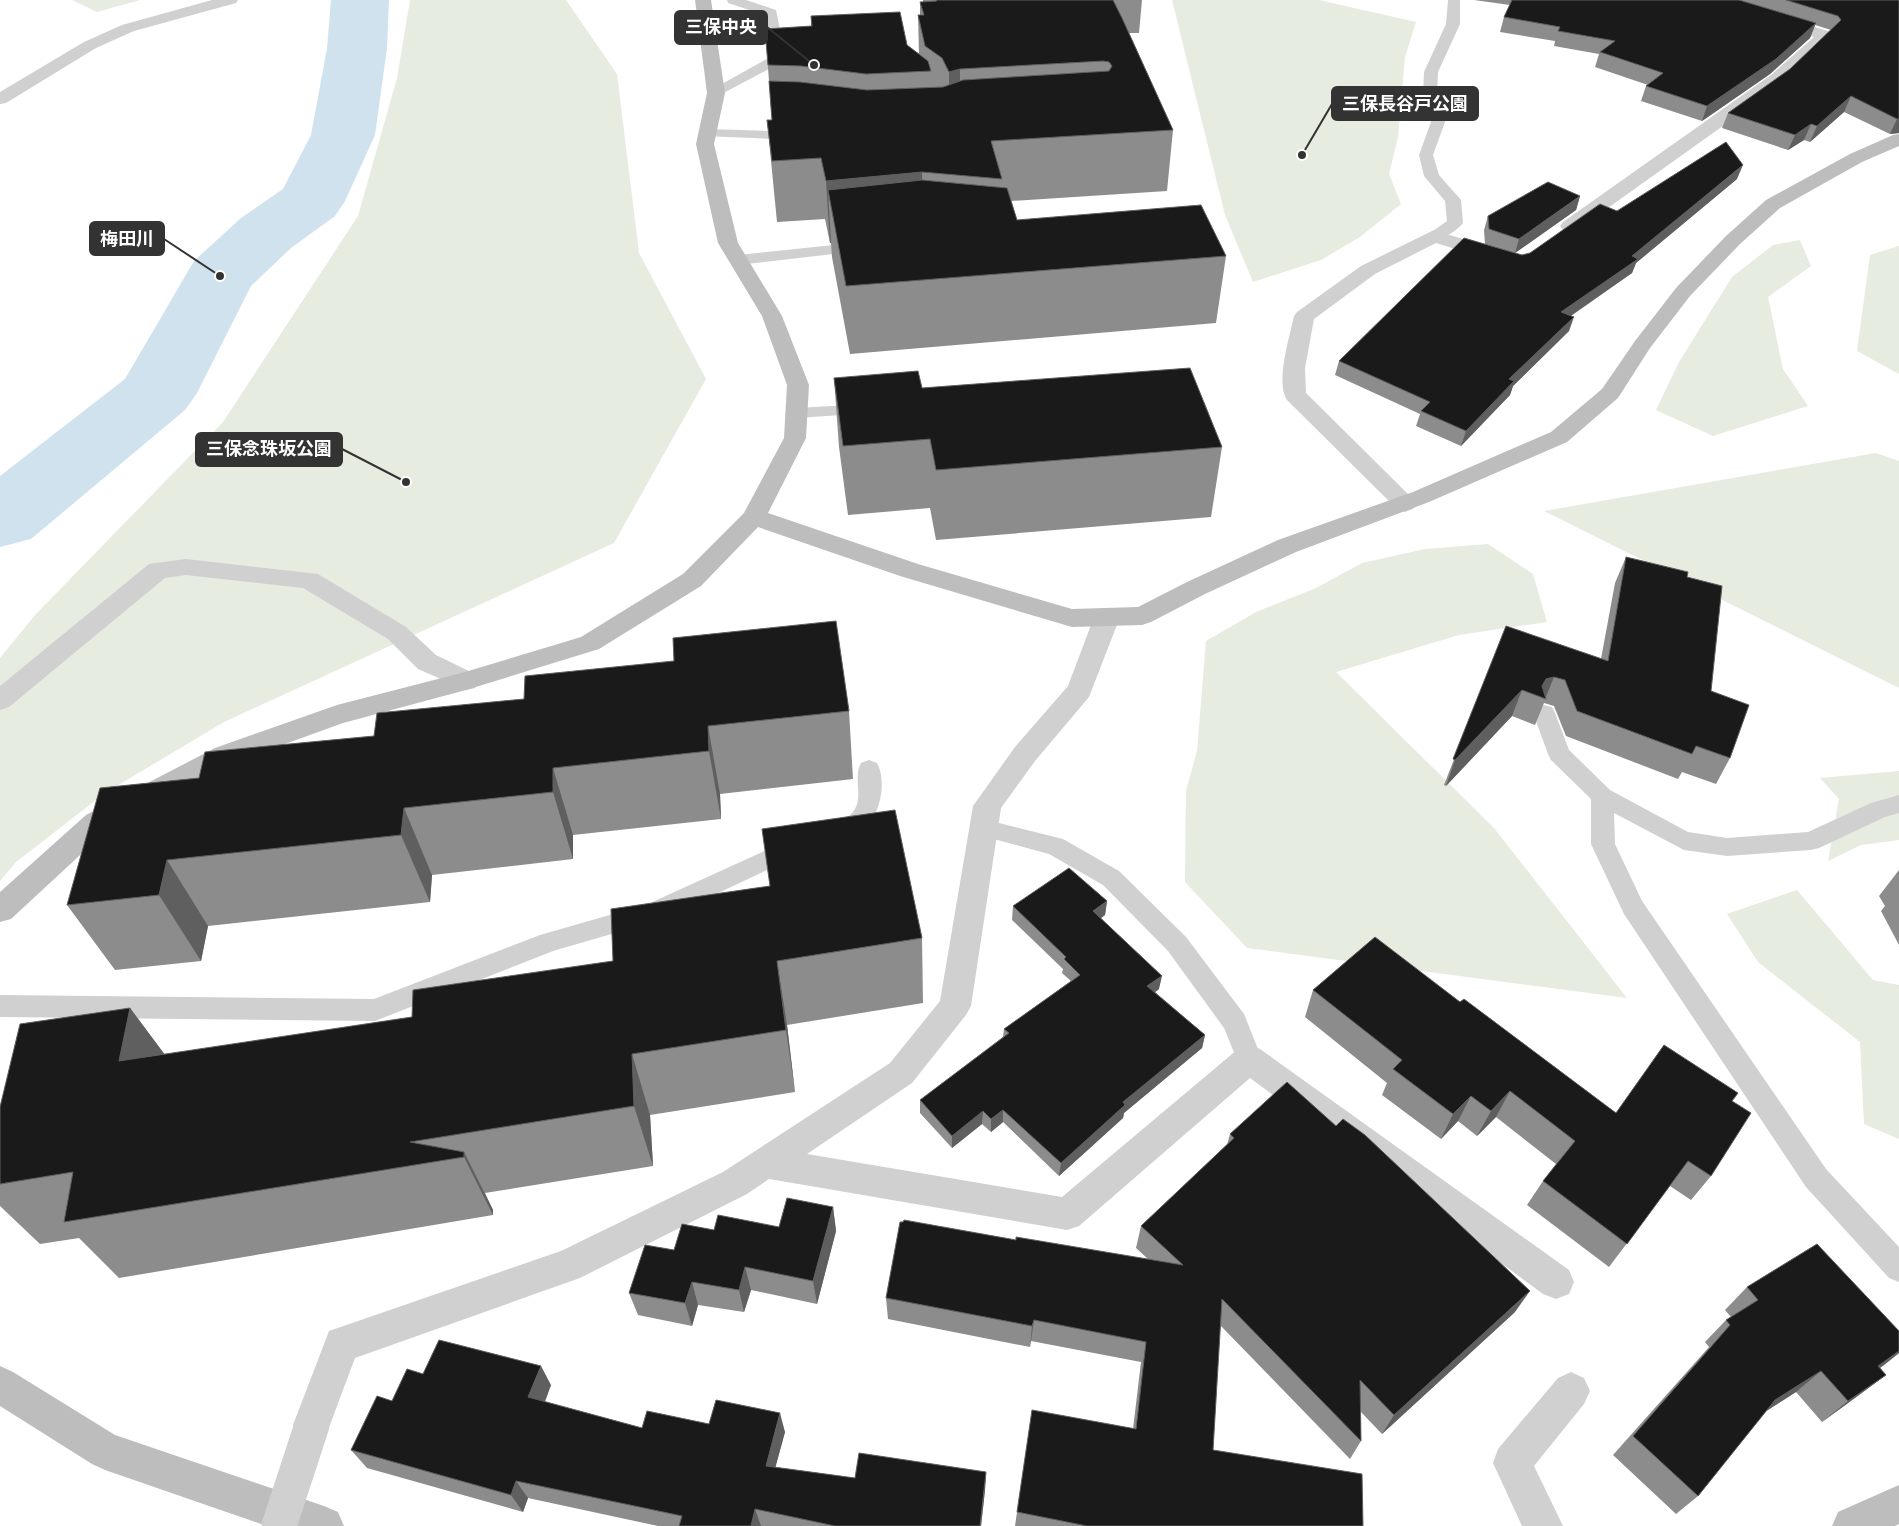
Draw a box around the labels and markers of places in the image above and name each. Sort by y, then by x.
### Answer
callout: 三保中央 [675,11,767,44]
callout: 三保長谷戸公園 [1332,87,1478,120]
callout: 梅田川 [90,222,164,255]
callout: 三保念珠坂公園 [196,433,342,466]

